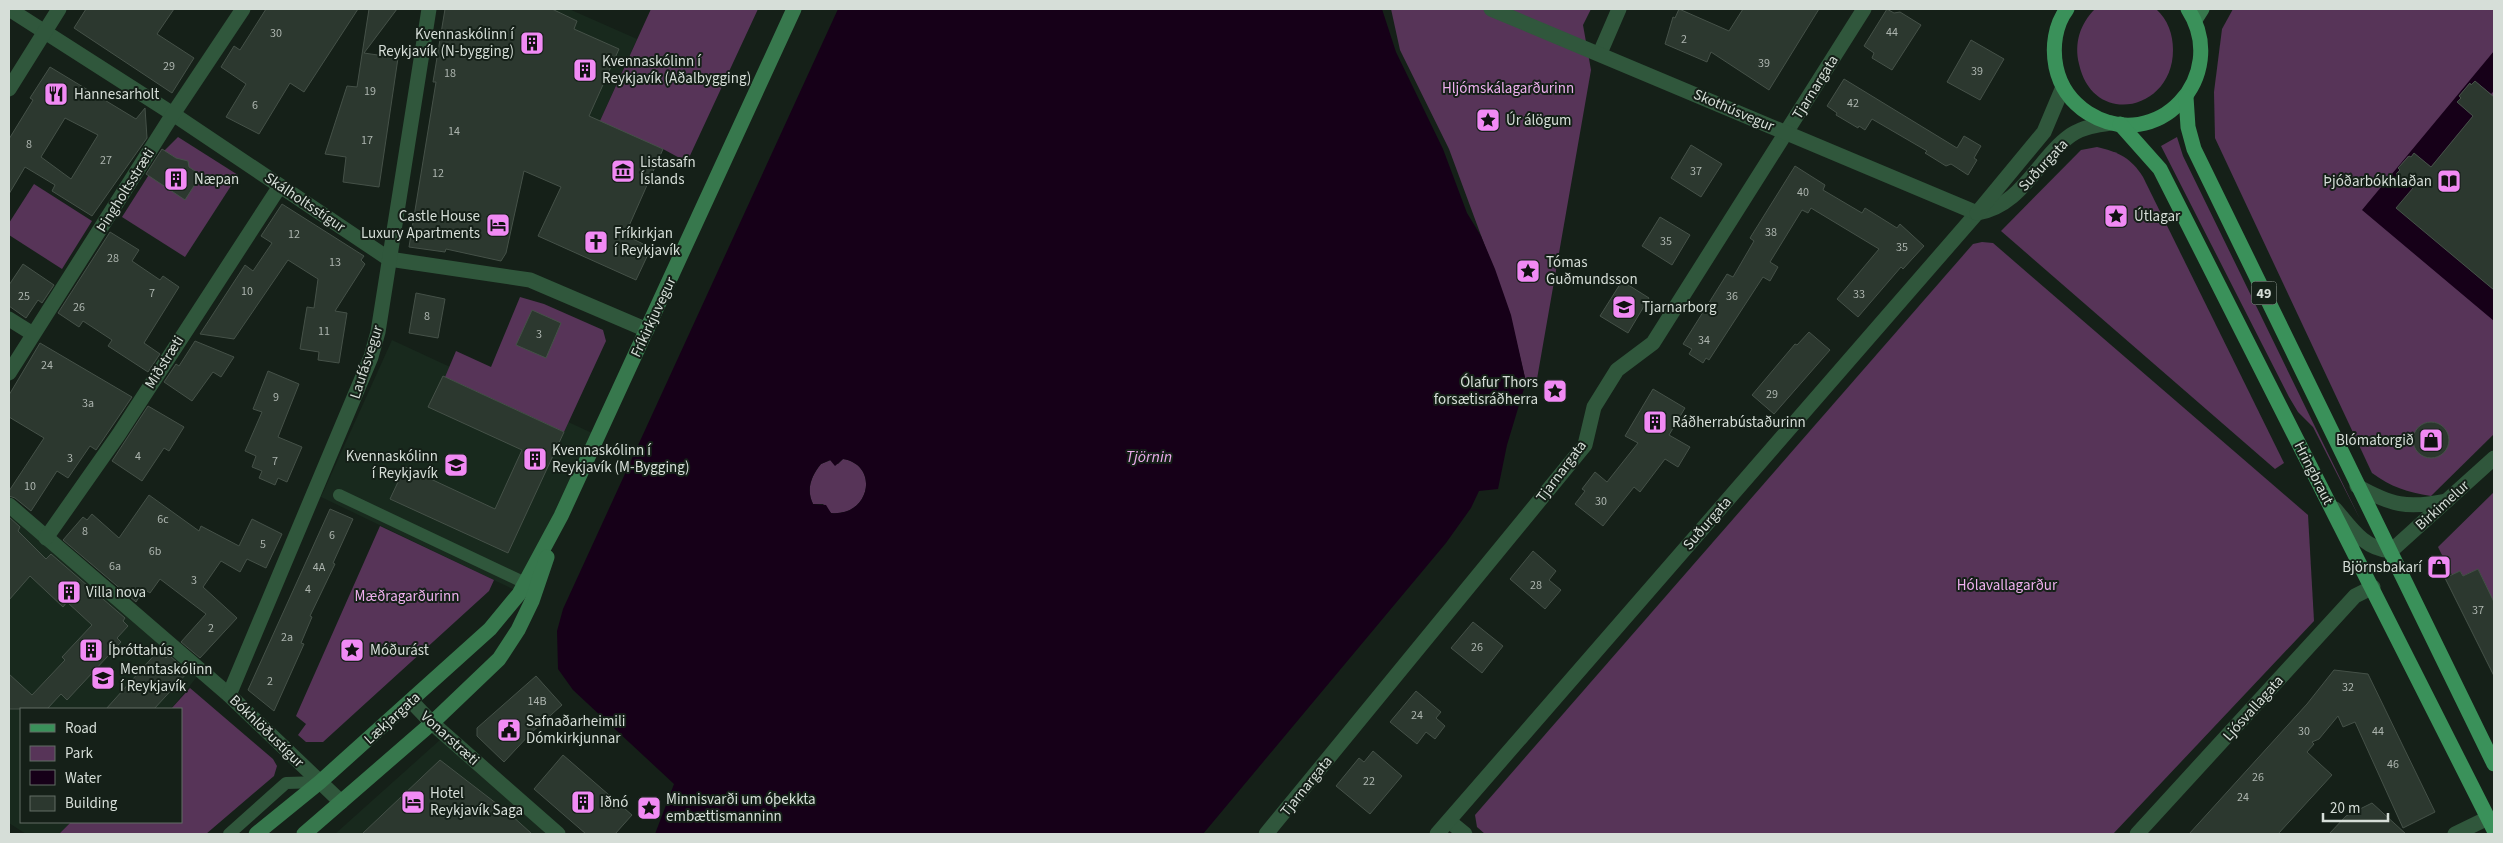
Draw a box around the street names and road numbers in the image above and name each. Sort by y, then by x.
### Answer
street label: Tjarnargata [1787,51,1843,123]
street label: Skothúsvegur [1690,84,1778,137]
street label: Suðurgata [2014,135,2073,196]
street label: Þingholtsstræti [91,144,160,236]
street label: Skálholtsstígur [260,168,350,238]
street label: Fríkirkjuvegur [626,273,682,361]
road number: 49 [2252,282,2276,304]
street label: Laufásvegur [345,322,388,402]
street label: Miðstræti [140,332,189,393]
street label: Tjarnargata [1531,436,1592,507]
street label: Hringbraut [2289,438,2338,508]
street label: Birkimelur [2411,475,2474,535]
street label: Suðurgata [1678,492,1736,555]
street label: Ljósvallagata [2218,671,2289,746]
street label: Lækjargata [359,687,425,749]
street label: Bókhlöðustígur [225,690,309,773]
street label: Vonarstræti [416,706,484,771]
street label: Tjarnargata [1275,752,1337,821]

